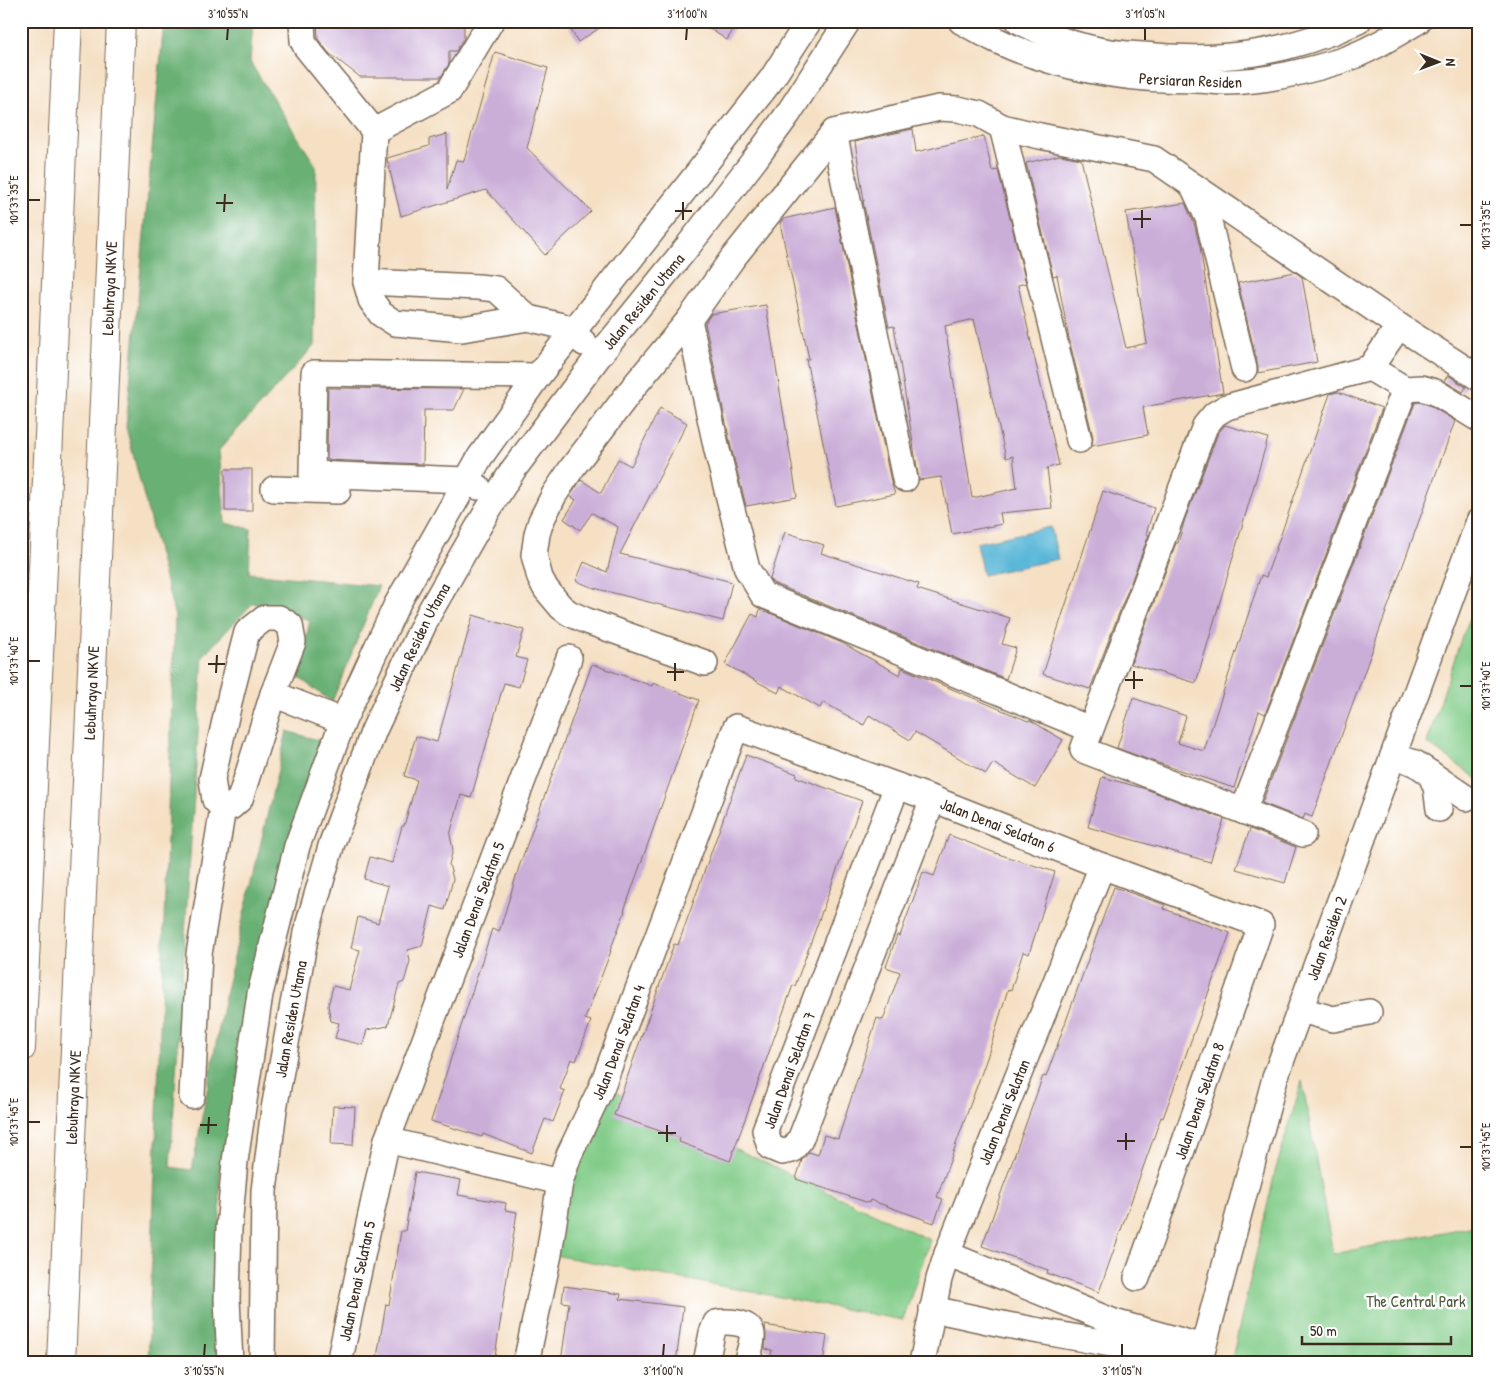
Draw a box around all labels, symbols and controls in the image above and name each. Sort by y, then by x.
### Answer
text: 3°10'55"N [208,5,248,22]
text: 3°11'00"N [667,5,707,22]
text: 3°11'05"N [1125,5,1165,22]
north arrow [1412,38,1462,88]
text: N [1442,58,1461,67]
street label: Persiaran Residen [1138,67,1243,93]
text: 101°37'35"E [5,175,22,225]
text: 101°37'35"E [1477,200,1494,250]
street label: Lebuhraya NKVE [96,241,122,336]
street label: Jalan Residen Utama [597,248,689,354]
street label: Jalan Residen Utama [383,579,455,695]
text: 101°37'40"E [5,636,22,685]
street label: Lebuhraya NKVE [78,645,104,740]
text: 101°37'40"E [1477,661,1494,710]
street label: Jalan Denai Selatan 6 [937,792,1059,857]
street label: Jalan Denai Selatan 5 [446,838,510,961]
street label: Jalan Residen 2 [1301,892,1352,983]
street label: Jalan Residen Utama [269,959,312,1079]
street label: Jalan Denai Selatan 4 [586,981,650,1103]
street label: Jalan Denai Selatan 7 [758,1008,820,1132]
street label: Jalan Denai Selatan 8 [1169,1040,1229,1162]
street label: Lebuhraya NKVE [60,1050,86,1145]
street label: Jalan Denai Selatan [973,1056,1035,1168]
text: 101°37'45"E [5,1097,22,1146]
text: 101°37'45"E [1477,1122,1494,1171]
street label: Jalan Denai Selatan 5 [333,1219,380,1343]
park label: The Central Park [1366,1290,1466,1312]
scale bar [1302,1314,1451,1346]
text: 50 m [1310,1320,1337,1341]
text: 3°10'55"N [184,1362,224,1379]
text: 3°11'00"N [643,1362,683,1379]
text: 3°11'05"N [1102,1362,1142,1379]

